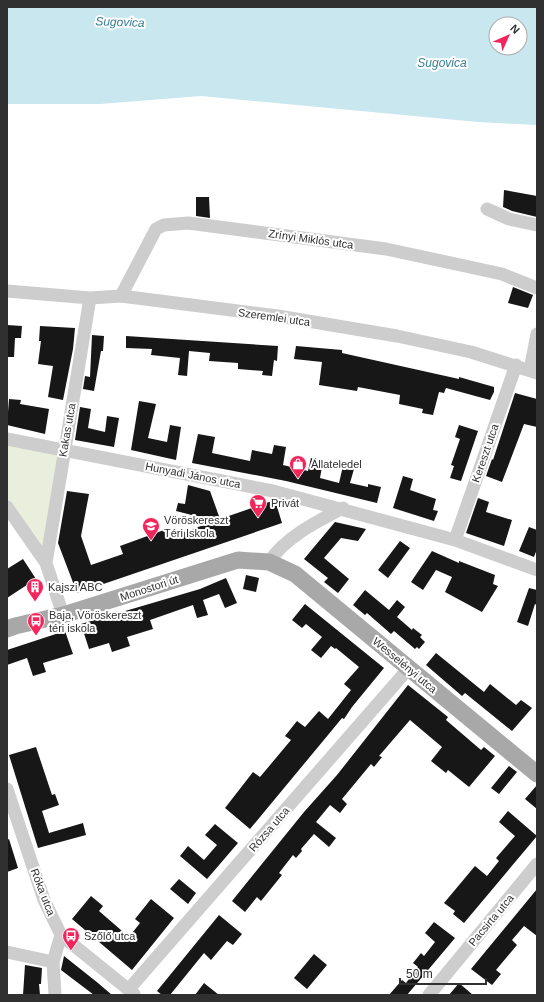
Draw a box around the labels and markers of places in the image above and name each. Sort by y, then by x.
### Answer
shop icon: Állateledel [288,454,308,479]
place label: Állateledel [311,458,362,470]
supermarket icon: Privát [248,493,268,518]
place label: Privát [271,497,299,509]
place label: Vöröskereszt Téri Iskola [164,514,228,539]
school or university icon: Vöröskereszt Téri Iskola [141,516,161,541]
building icon: Kajszi ABC [25,577,45,602]
place label: Kajszi ABC [48,581,102,593]
place label: Baja, Vöröskereszt téri iskola [49,609,141,634]
bus stop icon: Baja, Vöröskereszt téri iskola [26,611,46,636]
bus stop icon: Szőlő utca [61,926,81,951]
place label: Szőlő utca [84,930,136,942]

